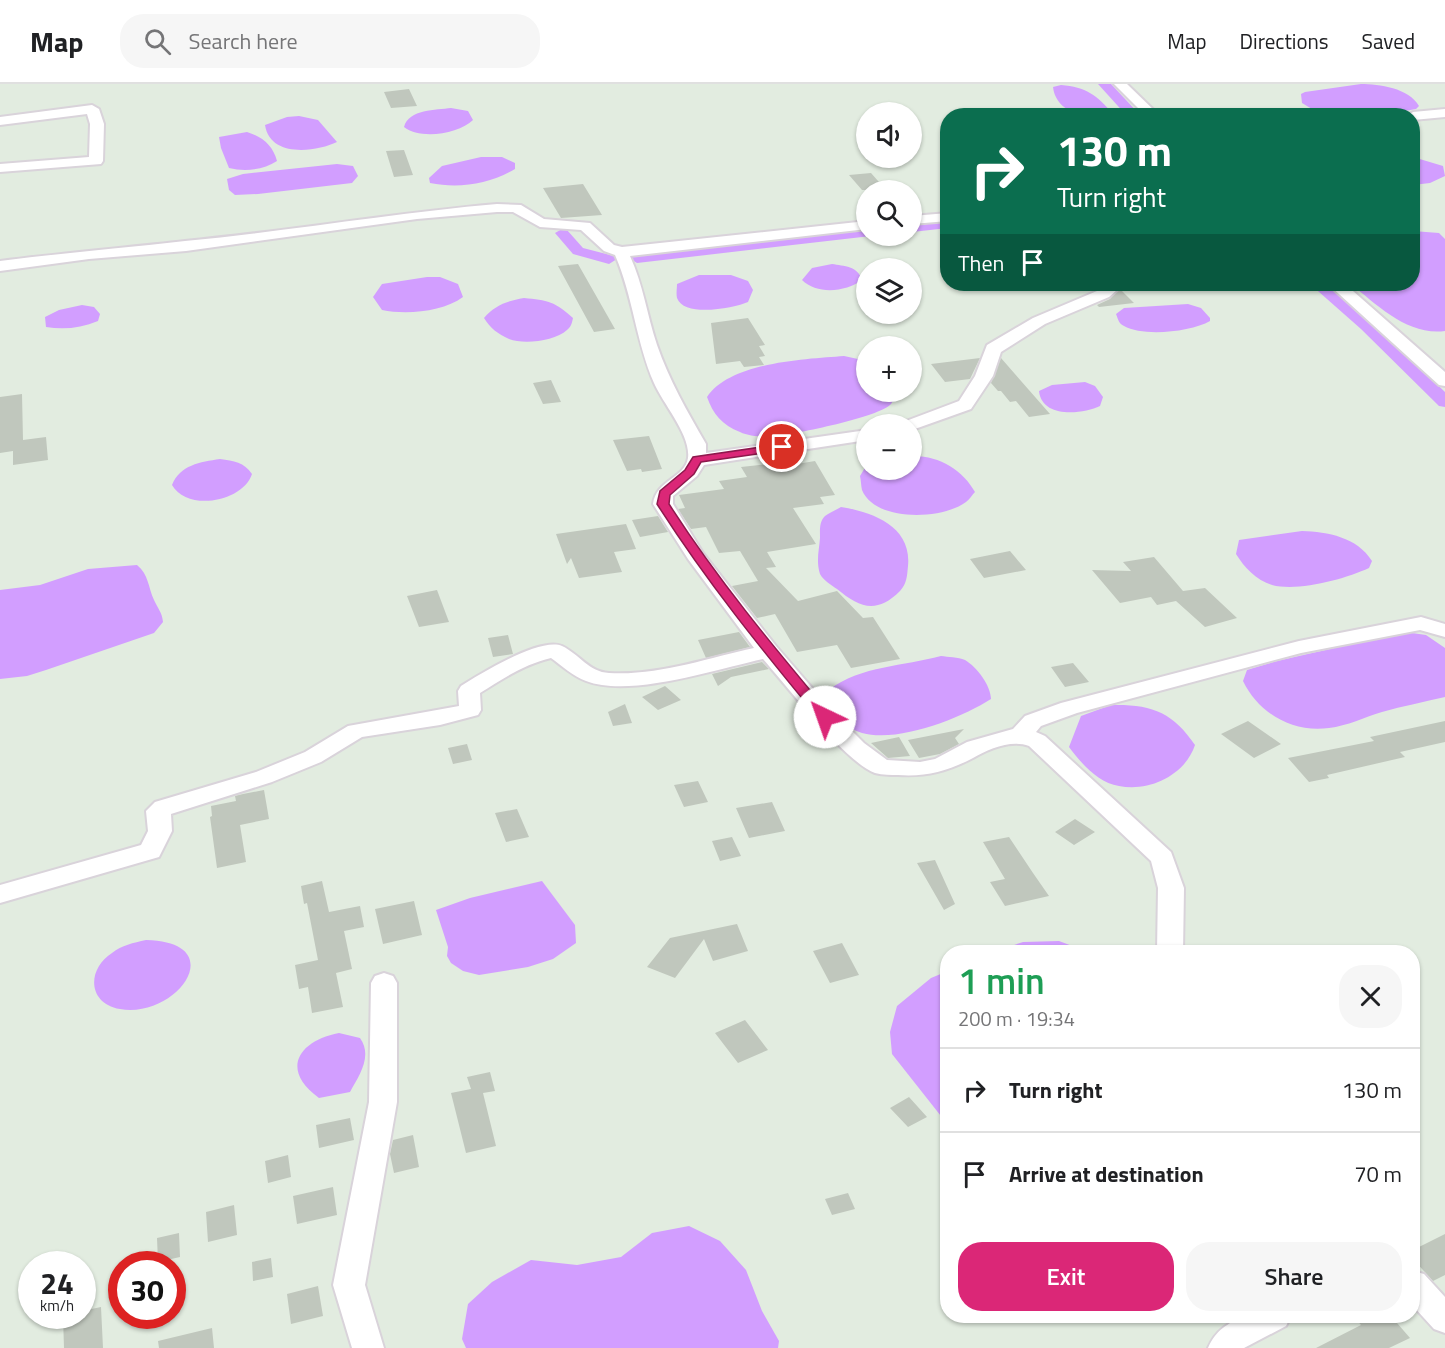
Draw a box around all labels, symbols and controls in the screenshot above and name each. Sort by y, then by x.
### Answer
search box [120,14,540,68]
text: Map [30,20,84,63]
text: Search here [189,24,298,58]
icon: search [141,25,174,58]
text: Map [1167,25,1207,57]
text: Directions [1240,25,1329,57]
text: Saved [1362,25,1415,57]
map controls [856,102,922,480]
button: sound [856,102,922,168]
text: 130 m [1057,118,1172,182]
icon: right [958,132,1036,210]
text: Turn right [1057,176,1166,217]
button: search [856,180,922,246]
text: Then [958,246,1004,280]
icon: arrive [1016,246,1049,279]
button: layers [856,258,922,324]
button: + [856,336,922,402]
button: − [856,414,922,480]
pin [756,421,807,472]
icon: arrive [765,430,798,463]
position arrow [793,685,857,749]
text: 1 min [958,953,1045,1008]
button: close [1339,965,1402,1028]
text: 200 m · 19:34 [958,1003,1075,1034]
text: Turn right [1009,1073,1103,1107]
text: 130 m [1342,1073,1402,1107]
icon: right [958,1074,991,1107]
text: Arrive at destination [1009,1157,1204,1191]
text: 70 m [1354,1157,1402,1191]
icon: arrive [958,1158,991,1191]
button: Exit [958,1242,1174,1311]
button: Share [1186,1242,1402,1311]
speed limit sign: 30 [108,1251,186,1329]
text: 24 [40,1260,74,1306]
text: km/h [40,1294,74,1317]

